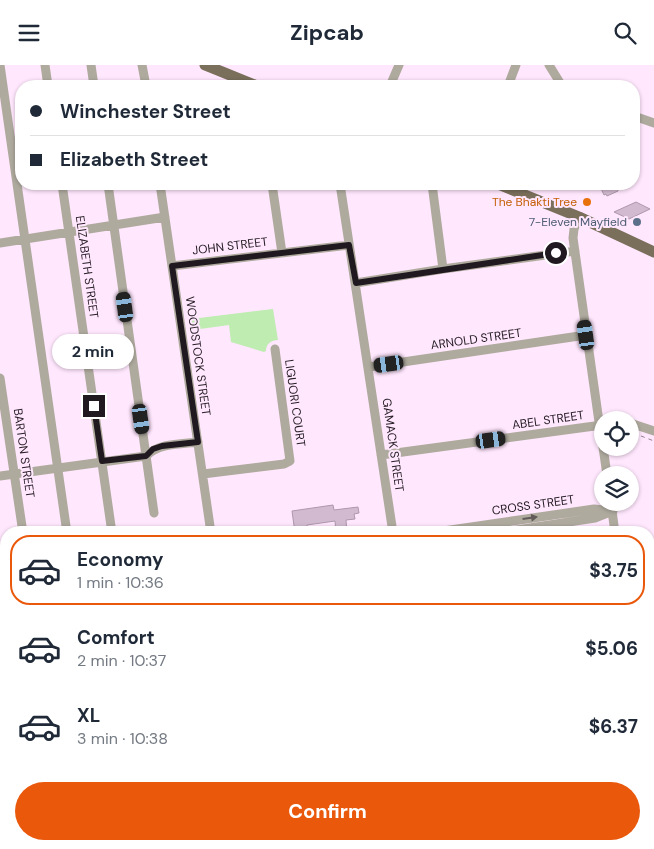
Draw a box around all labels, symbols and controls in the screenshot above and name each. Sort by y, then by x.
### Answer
text: Zipcab [290,18,364,47]
icon: menu [15,19,43,47]
icon: search [611,19,639,47]
text: Winchester Street [60,99,231,124]
text: Elizabeth Street [60,147,208,172]
place label: The Bhakti Tree [492,194,577,210]
marker: The Bhakti Tree [581,196,593,208]
place label: 7-Eleven Mayfield [529,214,627,230]
street label: ELIZABETH STREET [72,215,102,320]
marker: 7-Eleven Mayfield [631,216,643,228]
street label: JOHN STREET [191,233,269,259]
route start [545,242,567,264]
car [115,291,134,323]
street label: WOODSTOCK STREET [182,295,214,417]
car [576,319,595,351]
street label: ARNOLD STREET [430,325,523,353]
callout: 2 min [53,333,135,369]
text: 2 min [72,341,114,362]
car [373,354,404,374]
street label: LIGUORI COURT [281,358,309,448]
route end [83,395,105,417]
street label: GAMACK STREET [379,397,408,493]
car [131,403,150,435]
street label: BARTON STREET [10,407,38,499]
street label: ABEL STREET [511,407,585,433]
map controls [594,411,639,511]
button: locate [594,411,639,456]
car [475,430,506,450]
button: layers [594,466,639,511]
street label: CROSS STREET [491,491,575,519]
one-way arrow [522,514,538,522]
text: Economy [77,547,164,572]
icon: car [17,548,62,593]
text: $3.75 [589,558,638,583]
text: 1 min · 10:36 [77,572,164,593]
text: Comfort [77,625,155,650]
icon: car [17,626,62,671]
text: $5.06 [585,636,638,661]
text: 2 min · 10:37 [77,650,166,671]
text: XL [77,703,100,728]
icon: car [17,704,62,749]
text: $6.37 [589,714,638,739]
text: 3 min · 10:38 [77,728,168,749]
button: Confirm [15,782,640,840]

